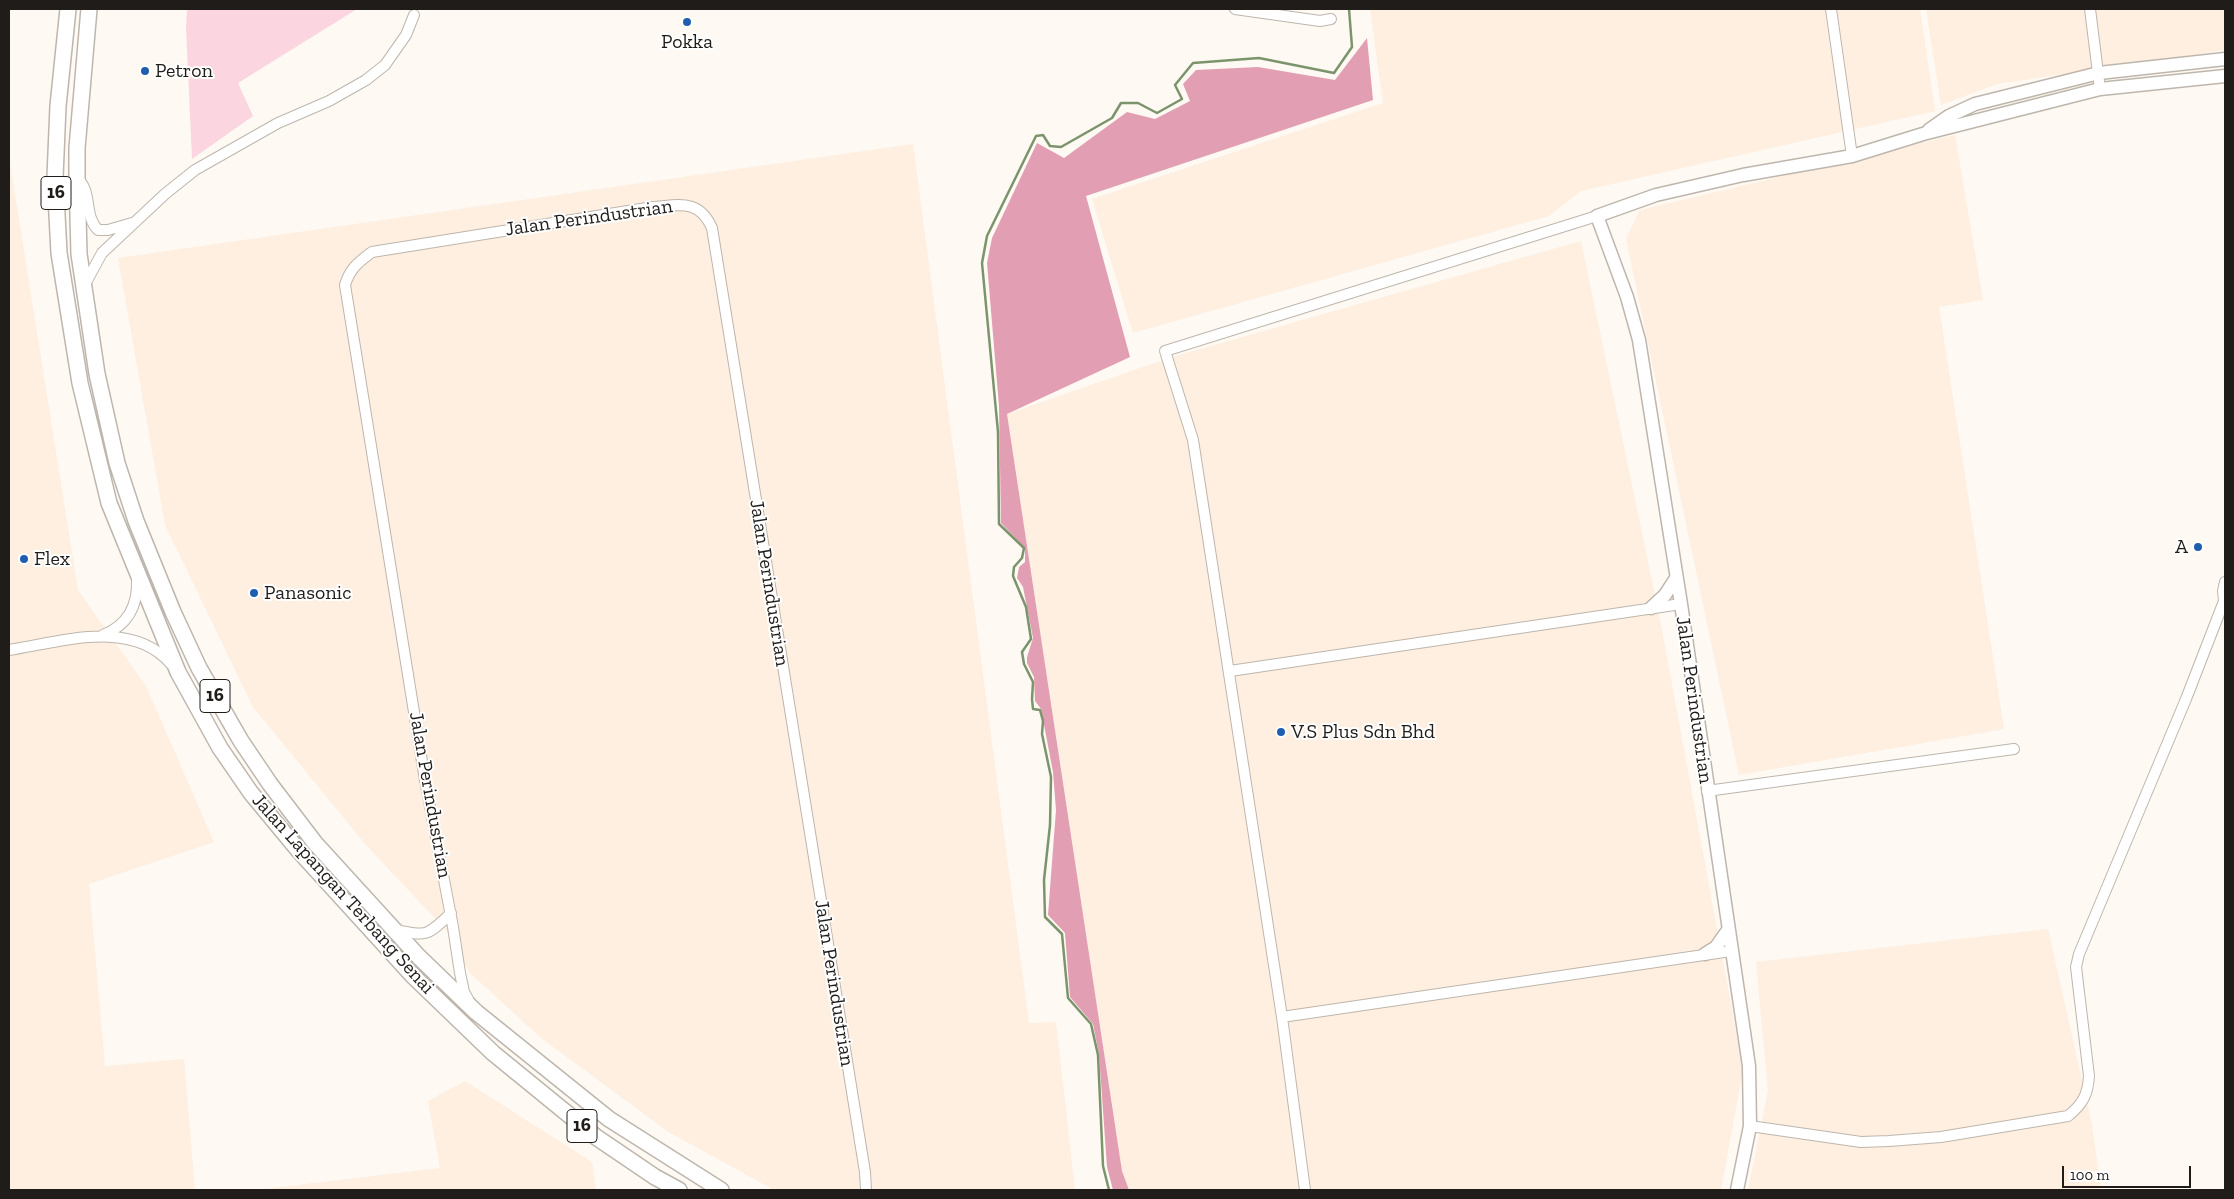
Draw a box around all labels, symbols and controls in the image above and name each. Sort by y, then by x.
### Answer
marker: Pokka [681,16,693,28]
place label: Pokka [661,30,713,54]
place label: Petron [155,59,213,83]
marker: Petron [139,65,151,77]
road number: 16 [41,177,71,210]
street label: Jalan Perindustrian [504,194,674,242]
street label: Jalan Perindustrian [744,498,794,668]
place label: A [2175,535,2188,559]
marker: A [2192,541,2204,553]
place label: Flex [34,547,70,571]
marker: Flex [18,553,30,565]
place label: Panasonic [264,581,351,605]
marker: Panasonic [248,587,260,599]
street label: Jalan Perindustrian [1670,615,1718,785]
road number: 16 [200,679,230,712]
street label: Jalan Perindustrian [404,710,456,880]
place label: V.S Plus Sdn Bhd [1291,720,1435,744]
marker: V.S Plus Sdn Bhd [1275,726,1287,738]
street label: Jalan Lapangan Terbang Senai [247,789,439,999]
street label: Jalan Perindustrian [809,898,859,1068]
road number: 16 [567,1110,597,1142]
scale bar [2064,1156,2193,1188]
text: 100 m [2070,1166,2109,1184]

